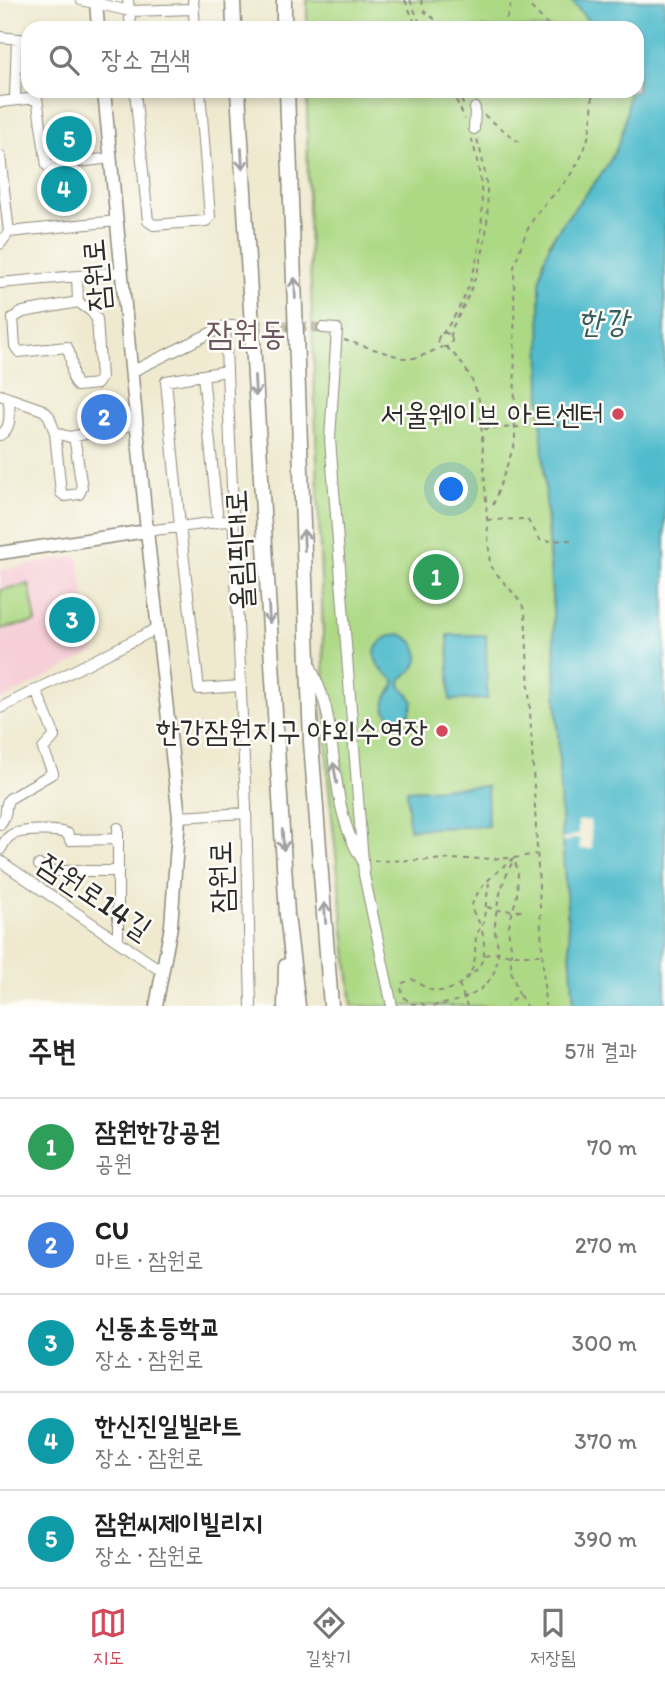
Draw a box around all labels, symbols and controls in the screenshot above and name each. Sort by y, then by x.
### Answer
search box [21,21,644,98]
icon: search [45,41,83,79]
text: 장소 검색 [101,43,191,75]
pin: 5 [46,113,92,165]
one-way arrow [236,147,249,170]
pin: 4 [41,163,87,215]
street label: 잠원로 [74,237,117,313]
one-way arrow [288,277,301,300]
water label: 한강 [577,302,632,340]
district label: 잠원동 [206,313,286,352]
one-way arrow [249,374,262,397]
pin: 2 [81,391,127,443]
place label: 서울웨이브 아트센터 [380,395,604,432]
marker: 서울웨이브 아트센터 [610,406,626,422]
your location [434,472,468,506]
street label: 올림픽대로 [217,489,260,611]
one-way arrow [298,528,311,551]
pin: 1 [413,551,459,603]
pin: 3 [49,594,95,646]
one-way arrow [262,602,275,625]
place label: 한강잠원지구 야외수영장 [156,712,428,749]
marker: 한강잠원지구 야외수영장 [434,723,450,739]
one-way arrow [328,763,341,785]
one-way arrow [276,829,289,852]
street label: 잠원로 [201,840,240,914]
street label: 잠원로14길 [32,844,159,947]
one-way arrow [318,903,331,925]
text: 주변 [28,1032,76,1069]
text: 5개 결과 [564,1037,637,1065]
text: 잠원한강공원 [95,1115,221,1147]
text: 1 [46,1133,56,1161]
text: 70 m [587,1133,637,1161]
text: 공원 [95,1149,132,1177]
text: CU [95,1214,129,1246]
text: 2 [45,1231,57,1259]
text: 270 m [575,1231,637,1259]
text: 마트 · 잠원로 [95,1246,203,1274]
text: 신동초등학교 [95,1311,221,1343]
text: 3 [45,1329,57,1357]
text: 300 m [572,1329,637,1357]
text: 장소 · 잠원로 [95,1345,203,1373]
text: 한신진일빌라트 [95,1409,241,1441]
text: 4 [44,1427,58,1455]
text: 370 m [574,1427,637,1455]
text: 장소 · 잠원로 [95,1443,203,1471]
text: 잠원씨제이빌리지 [95,1507,262,1539]
text: 5 [45,1525,57,1553]
text: 390 m [574,1525,637,1553]
text: 장소 · 잠원로 [95,1541,203,1569]
tab: 지도 [89,1604,127,1671]
tab: 길찾기 [306,1604,351,1671]
tab: 저장됨 [530,1604,576,1671]

